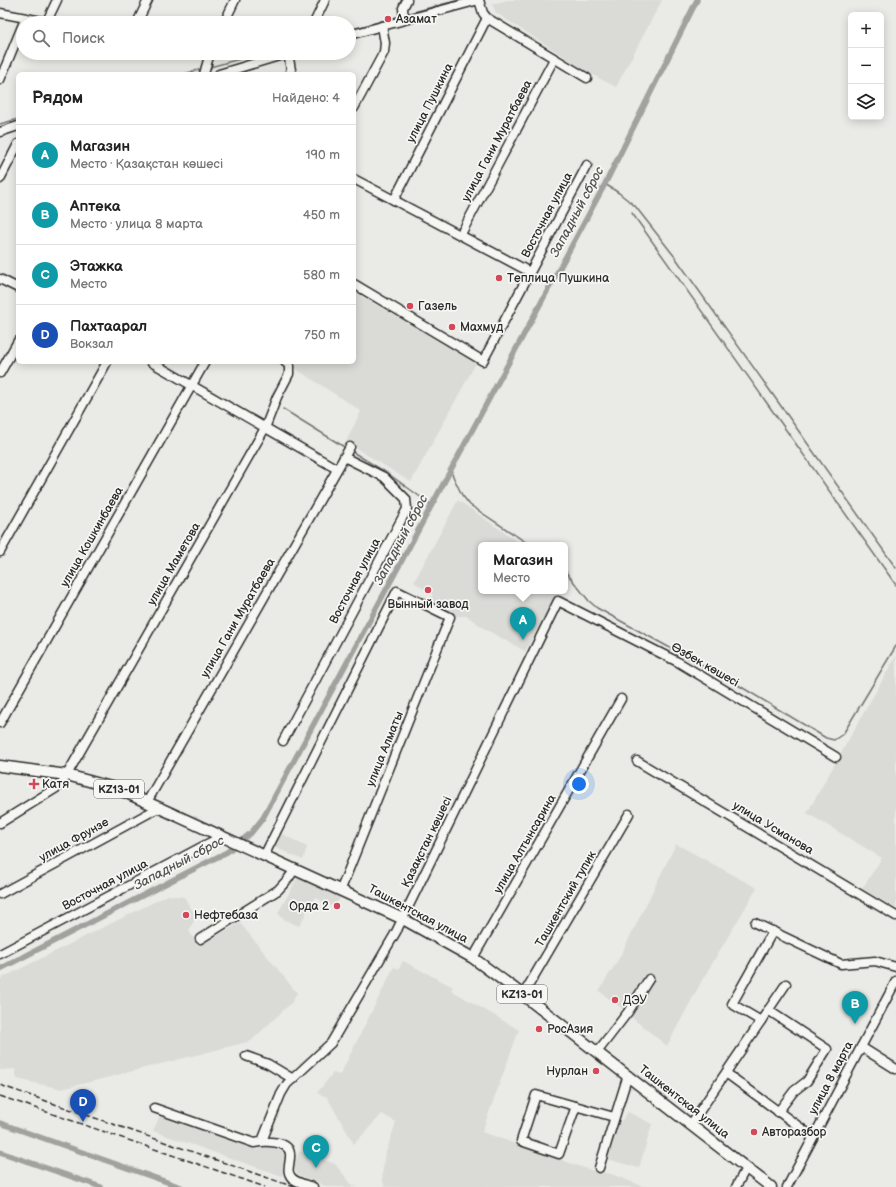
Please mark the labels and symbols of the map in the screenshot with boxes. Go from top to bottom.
place label: Азамат [395,12,437,27]
marker: Азамат [383,14,393,24]
street label: улица Пушкина [404,61,456,145]
street label: улица Гани Муратбаева [459,78,535,204]
water label: Западный сброс [546,164,608,260]
street label: Восточная улица [518,170,576,260]
place label: Теплица Пушкина [507,271,609,286]
marker: Теплица Пушкина [494,273,504,283]
place label: Газель [418,299,457,314]
marker: Газель [405,301,415,311]
place label: Махмуд [460,320,504,335]
marker: Махмуд [447,322,457,332]
street label: улица Кошкинбаева [57,484,127,590]
water label: Западный сброс [370,492,432,588]
street label: улица Маметова [144,520,204,608]
street label: Восточная улица [326,536,384,626]
street label: улица Гани Муратбаева [198,556,278,680]
marker: Вынный завод [423,585,433,595]
place label: Вынный завод [388,597,469,612]
pin: A [510,607,536,640]
street label: Өзбек көшесі [668,639,742,691]
street label: улица Алматы [363,709,407,789]
your location [569,774,589,794]
place label: Катя [42,777,69,792]
marker: Катя [29,779,39,789]
road number: KZ13-01 [94,780,144,798]
street label: улица Алтынсарина [491,792,559,896]
street label: Қазақстан көшесі [398,794,456,890]
street label: улица Усманова [730,798,816,858]
street label: улица Фрунзе [37,815,112,865]
water label: Западный сброс [131,832,227,894]
street label: Ташкентский тупик [532,848,600,950]
street label: Восточная улица [60,856,150,914]
street label: Ташкентская улица [366,881,470,947]
place label: Орда 2 [289,899,329,914]
marker: Орда 2 [332,901,342,911]
place label: Нефтебаза [194,908,258,923]
marker: Нефтебаза [181,910,191,920]
road number: KZ13-01 [497,985,547,1003]
pin: B [842,991,868,1024]
place label: ДЭУ [623,993,647,1008]
marker: ДЭУ [610,995,620,1005]
place label: РосАзия [547,1022,593,1037]
marker: РосАзия [534,1024,544,1034]
street label: улица 8 марта [805,1039,857,1117]
street label: Ташкентская улица [636,1062,732,1142]
place label: Нурлан [546,1064,588,1079]
marker: Нурлан [591,1066,601,1076]
pin: D [70,1089,96,1122]
place label: Авторазбор [761,1125,827,1140]
marker: Авторазбор [749,1127,759,1137]
pin: C [303,1135,329,1168]

